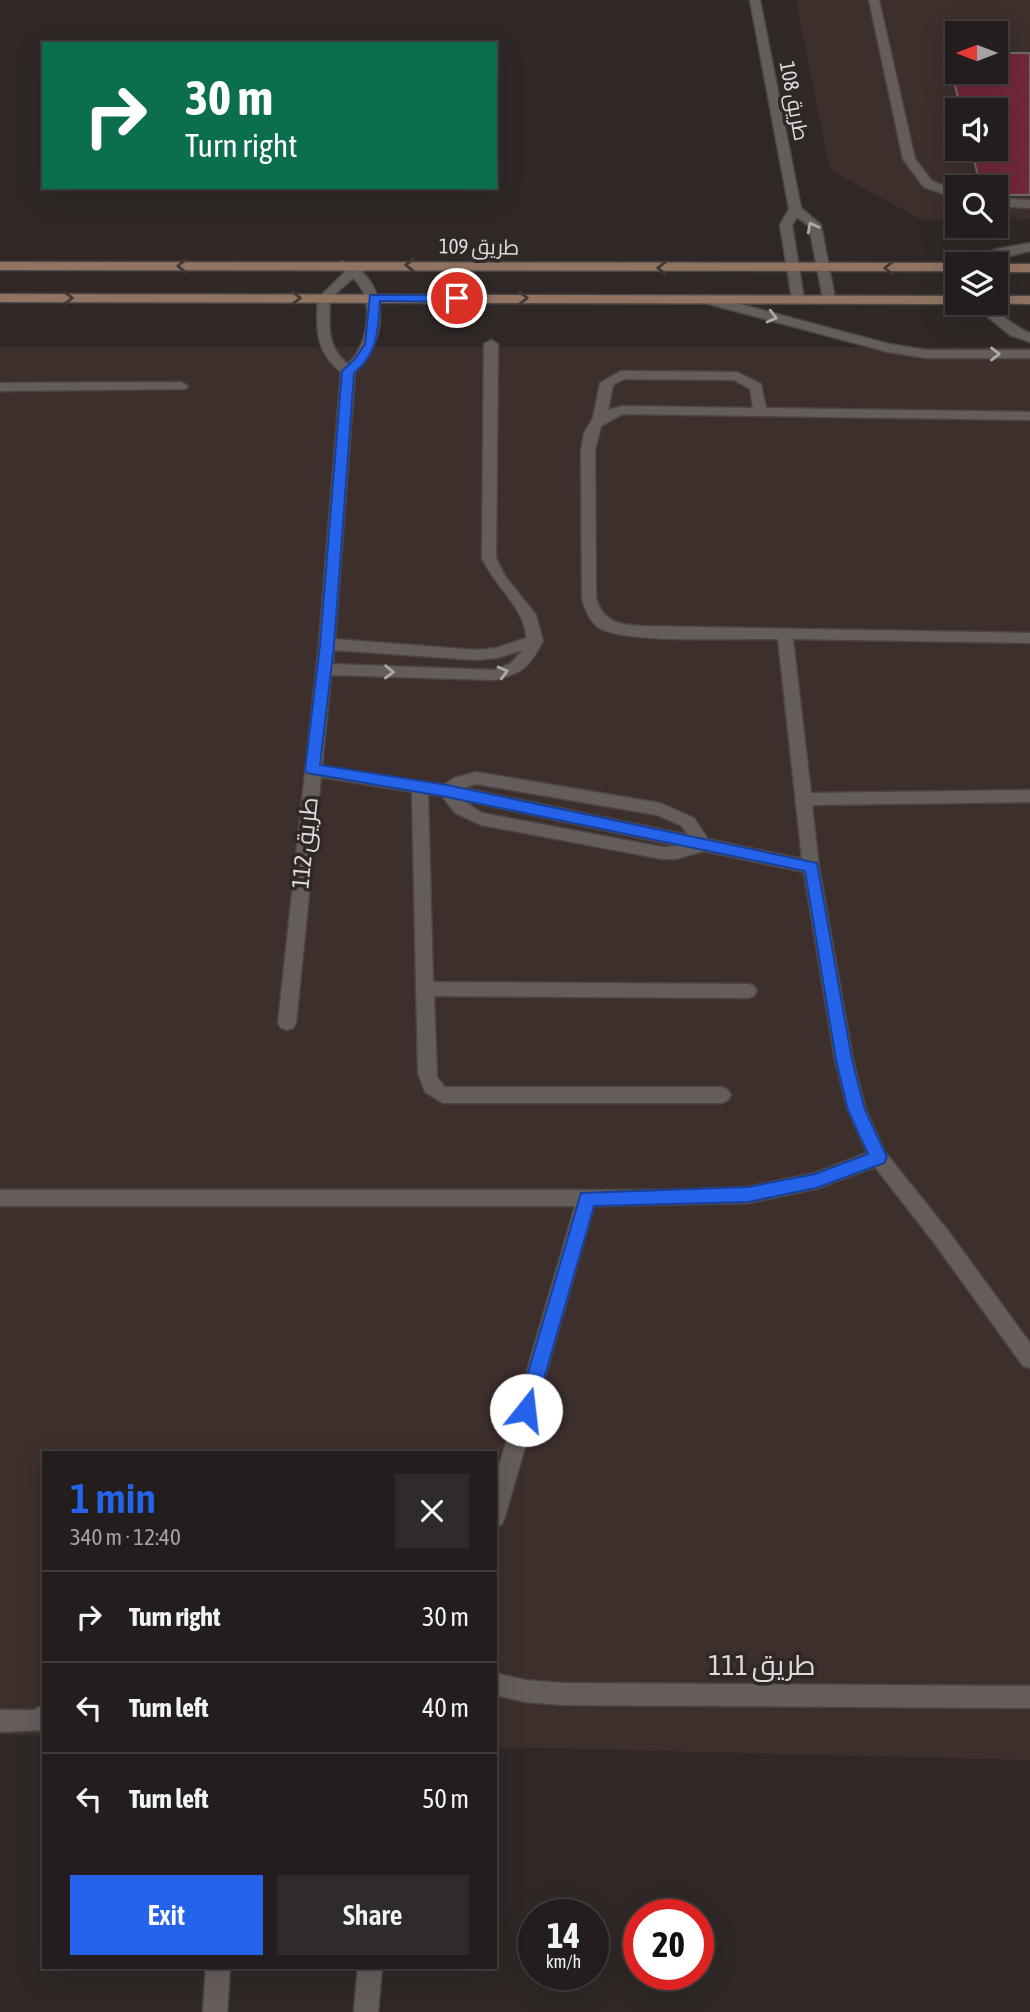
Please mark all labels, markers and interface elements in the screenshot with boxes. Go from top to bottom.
north arrow [945,21,1008,84]
map controls [945,21,1008,315]
street label: طريق 108 [774,59,814,143]
text: 30 m [185,69,273,125]
icon: right [70,70,161,161]
button: sound [945,98,1008,161]
text: Turn right [185,127,298,164]
button: search [945,175,1008,238]
one-way arrow [807,221,821,234]
street label: طريق 109 [439,233,519,261]
button: layers [945,252,1008,315]
one-way arrow [404,257,414,273]
one-way arrow [176,258,187,274]
one-way arrow [656,260,666,276]
one-way arrow [883,260,894,276]
pin [427,268,487,328]
icon: arrive [438,279,476,317]
one-way arrow [63,290,74,306]
one-way arrow [291,290,301,306]
one-way arrow [518,290,529,306]
one-way arrow [766,309,778,323]
one-way arrow [990,347,1001,362]
one-way arrow [384,664,395,679]
one-way arrow [496,666,508,680]
street label: طريق 112 [286,796,325,890]
position arrow [489,1373,563,1447]
text: 1 min [70,1474,156,1522]
button: close [395,1474,469,1548]
text: 340 m · 12:40 [70,1524,181,1550]
icon: right [70,1598,108,1636]
text: Turn right [129,1602,220,1632]
text: 30 m [422,1602,469,1632]
street label: طريق 111 [708,1649,816,1682]
icon: left [70,1689,108,1727]
text: Turn left [129,1693,209,1723]
text: 40 m [422,1693,469,1723]
icon: left [70,1780,108,1818]
text: Turn left [129,1784,209,1814]
text: 50 m [422,1784,469,1814]
button: Exit [70,1875,263,1955]
button: Share [277,1875,469,1955]
speed limit sign: 20 [623,1899,714,1990]
text: 14 [547,1915,580,1955]
text: km/h [546,1951,581,1972]

